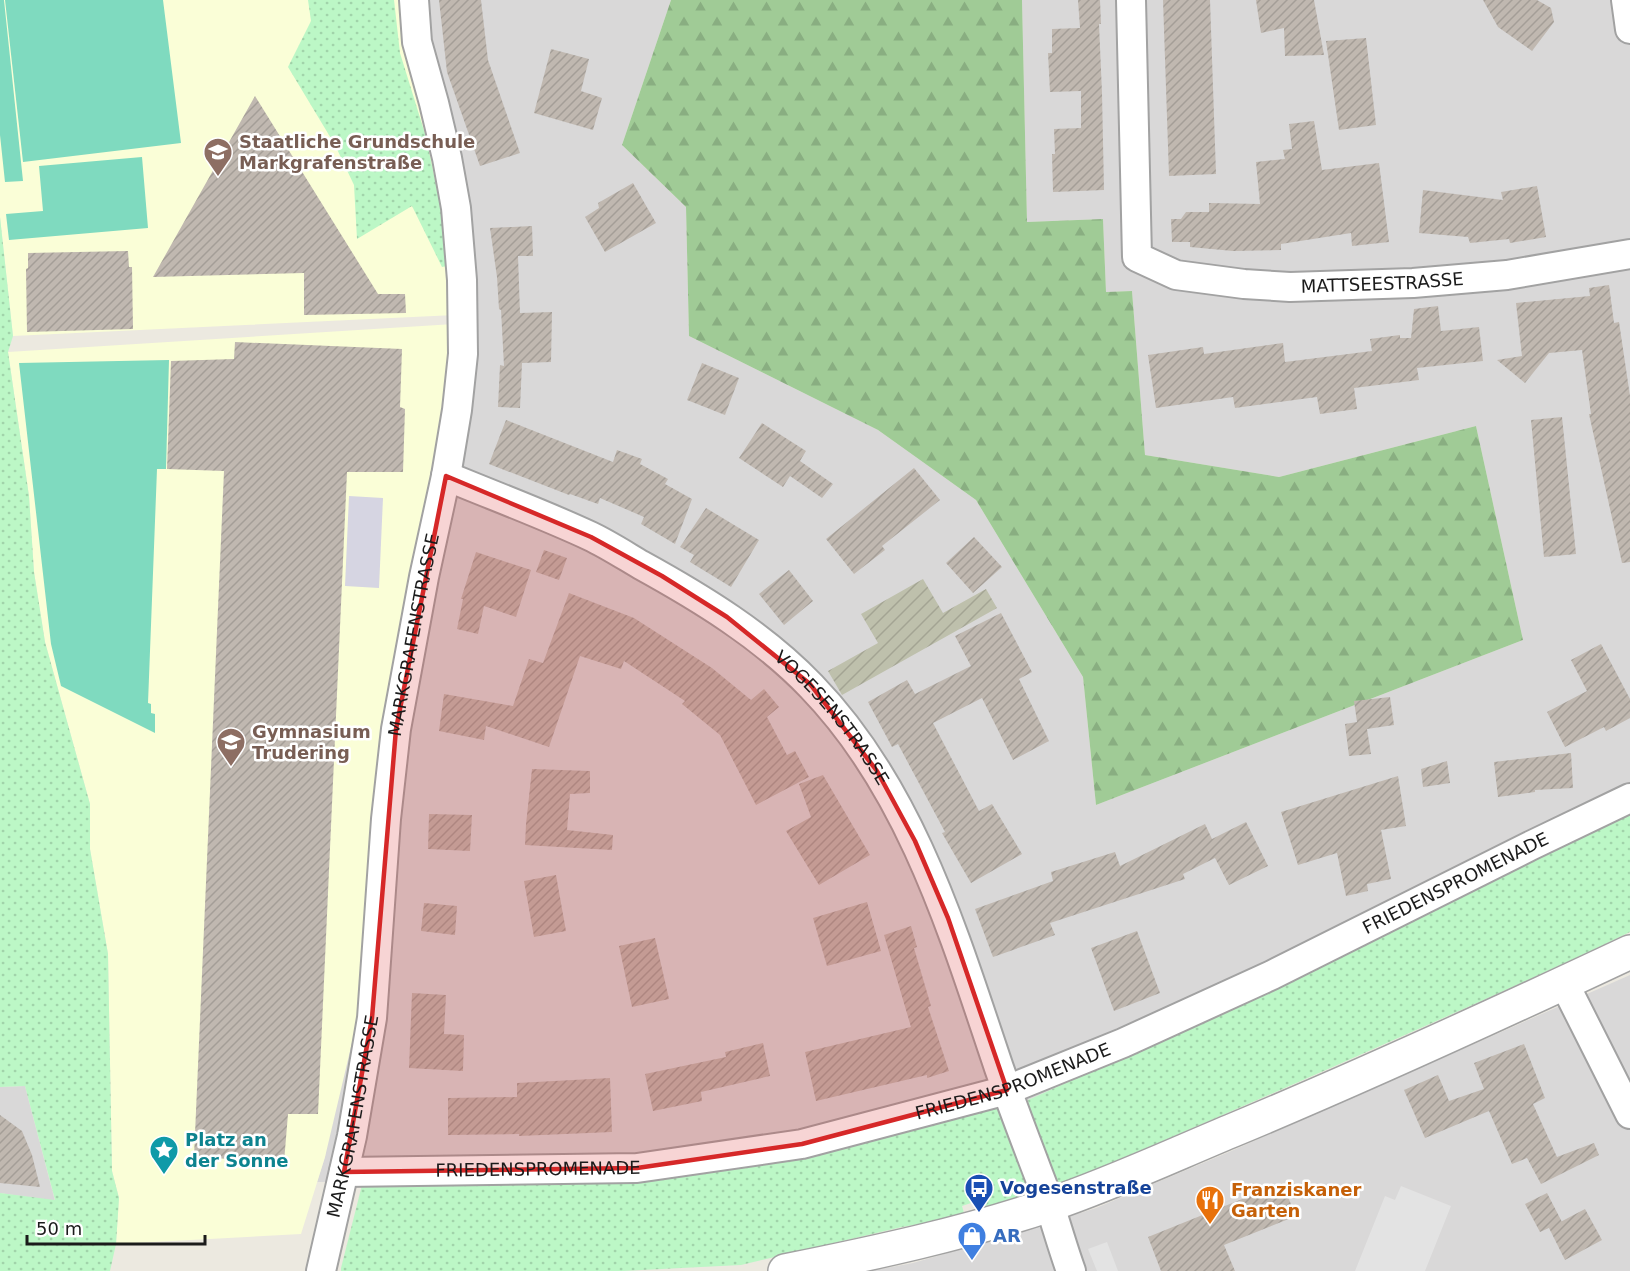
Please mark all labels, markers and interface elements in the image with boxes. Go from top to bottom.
place label: Staatliche Grundschule Markgrafenstraße [239,131,475,173]
school or university icon: Staatliche Grundschule Markgrafenstraße [202,136,234,178]
street label: MATTSEESTRASSE [1300,268,1464,297]
street label: MARKGRAFENSTRASSE [384,531,443,738]
street label: VOGESENSTRASSE [771,646,894,789]
place label: Gymnasium Trudering [252,721,371,763]
school or university icon: Gymnasium Trudering [215,726,247,768]
street label: FRIEDENSPROMENADE [1359,828,1552,938]
street label: MARKGRAFENSTRASSE [323,1013,382,1220]
street label: FRIEDENSPROMENADE [913,1038,1113,1124]
place label: Platz an der Sonne [185,1129,288,1171]
place icon: Platz an der Sonne [148,1134,180,1176]
street label: FRIEDENSPROMENADE [435,1157,641,1181]
bus stop icon: Vogesenstraße [963,1172,995,1214]
place label: Vogesenstraße [1000,1177,1152,1198]
place label: Franziskaner Garten [1231,1179,1361,1221]
restaurant icon: Franziskaner Garten [1194,1184,1226,1226]
scale bar [27,1208,206,1246]
text: 50 m [36,1218,82,1239]
shop icon: AR [956,1220,988,1262]
place label: AR [993,1225,1021,1246]

